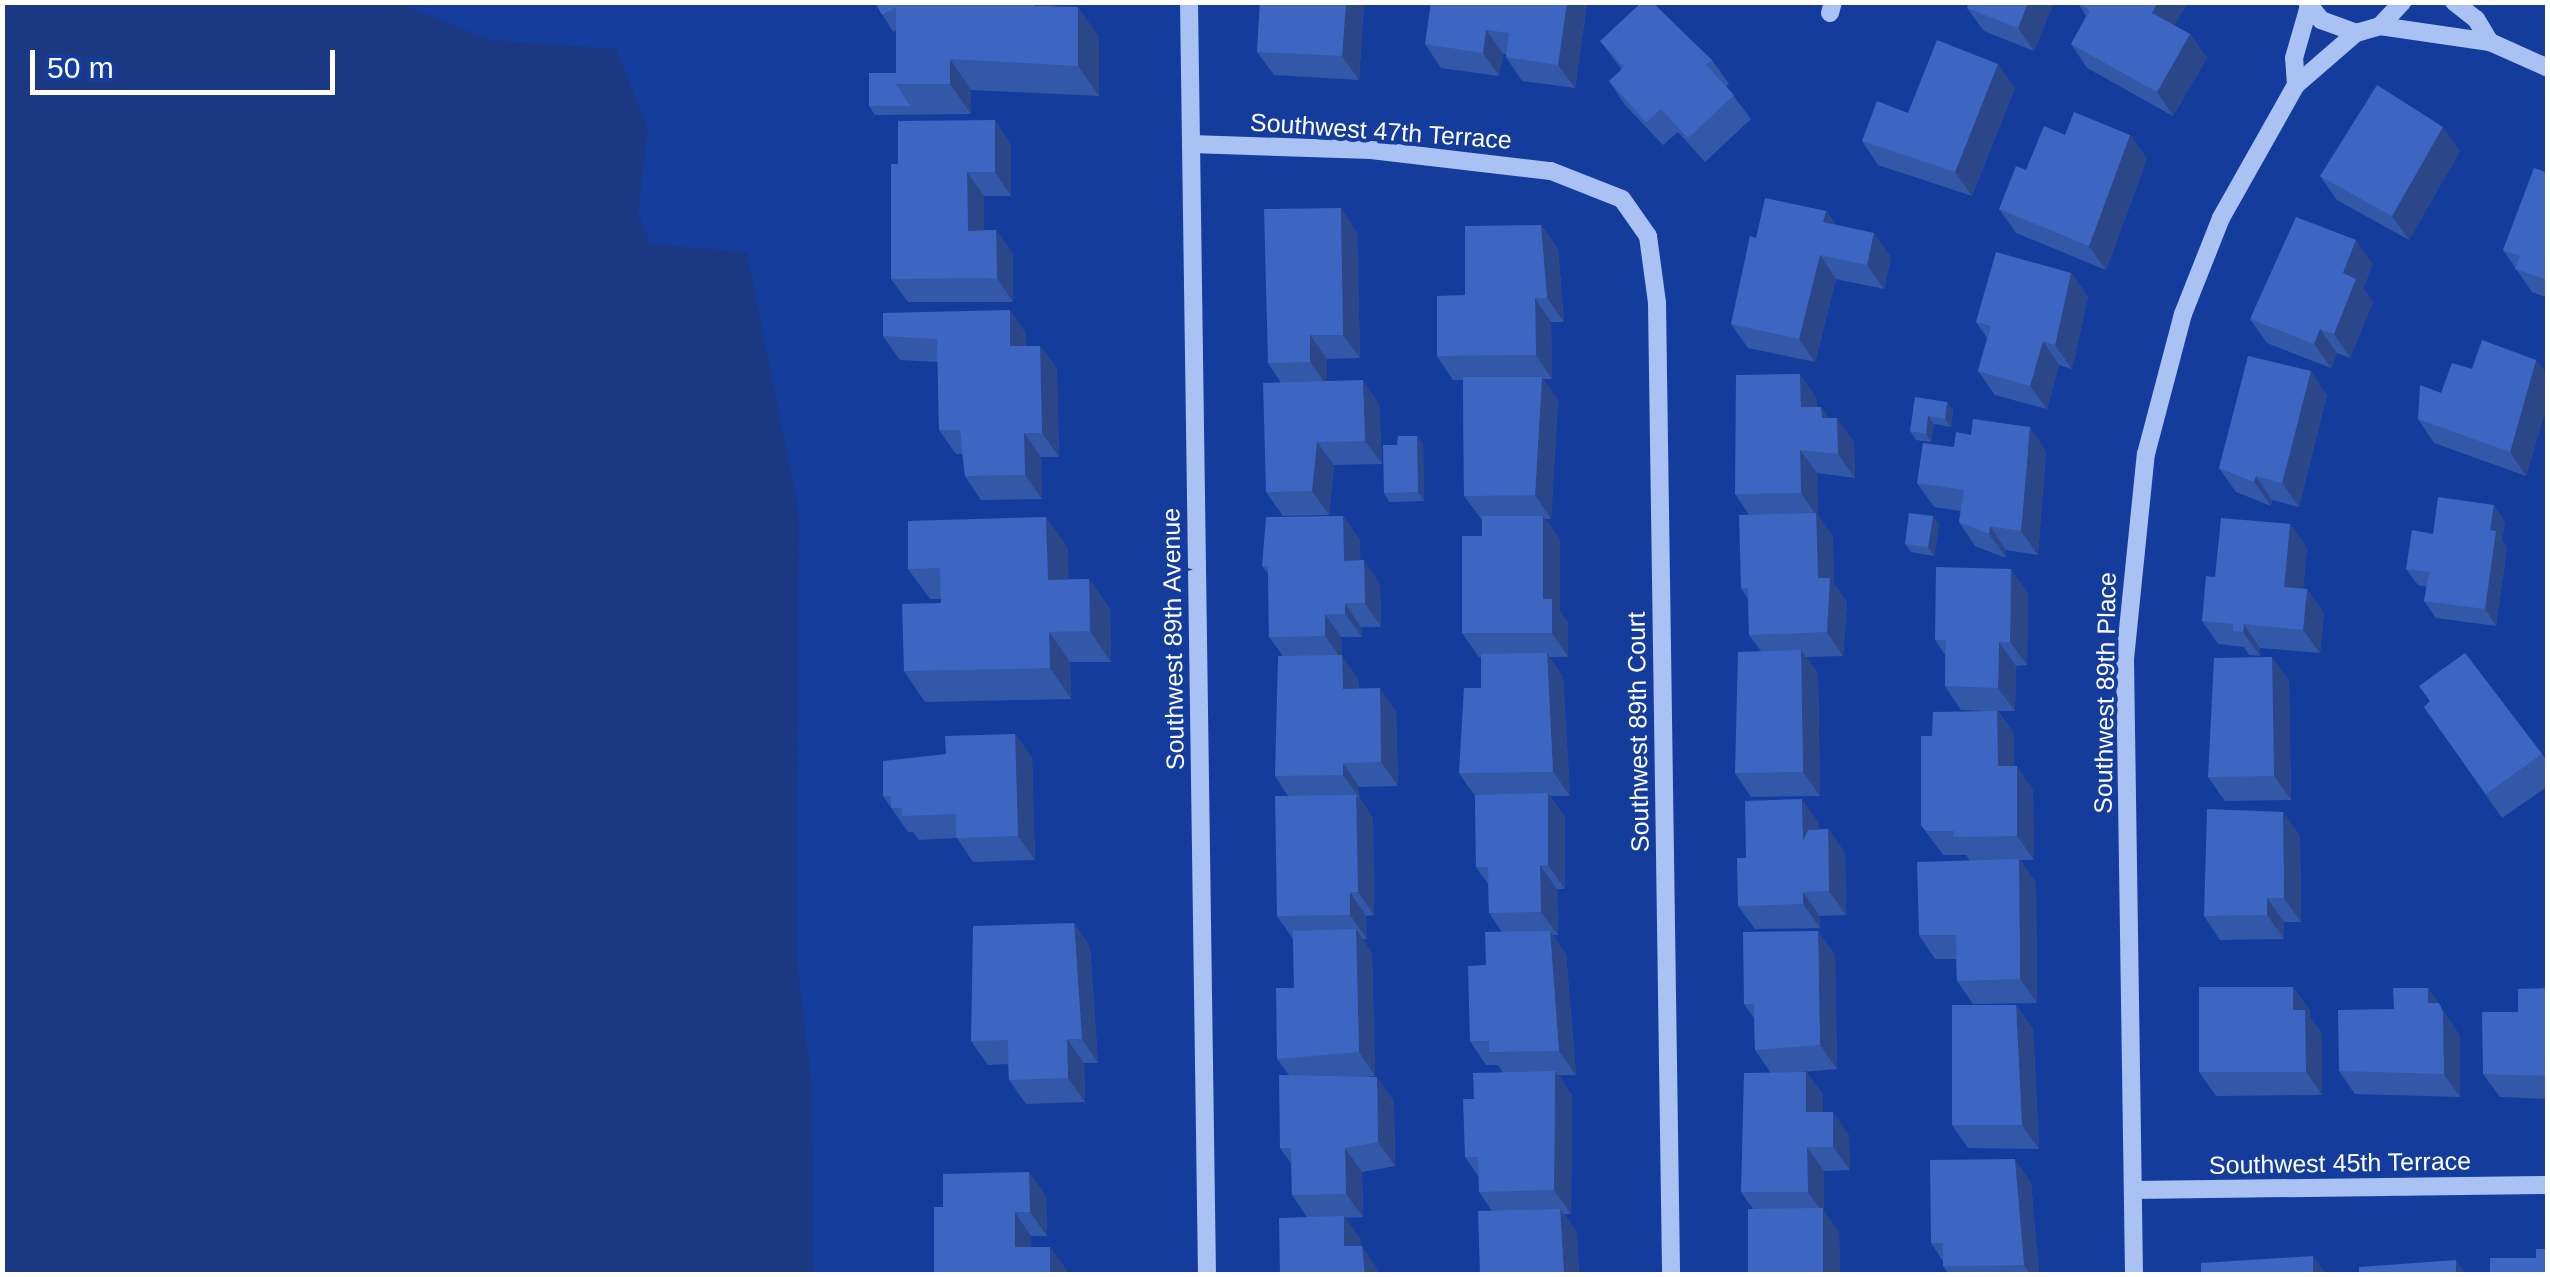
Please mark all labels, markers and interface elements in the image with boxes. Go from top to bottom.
scale bar [35,30,340,92]
text: 50 m [47,51,114,84]
street label: Southwest 47th Terrace [1249,107,1513,155]
street label: Southwest 89th Avenue [1156,507,1190,771]
street label: Southwest 89th Place [2088,572,2122,814]
street label: Southwest 89th Court [1621,612,1655,852]
street label: Southwest 45th Terrace [2208,1146,2472,1180]

